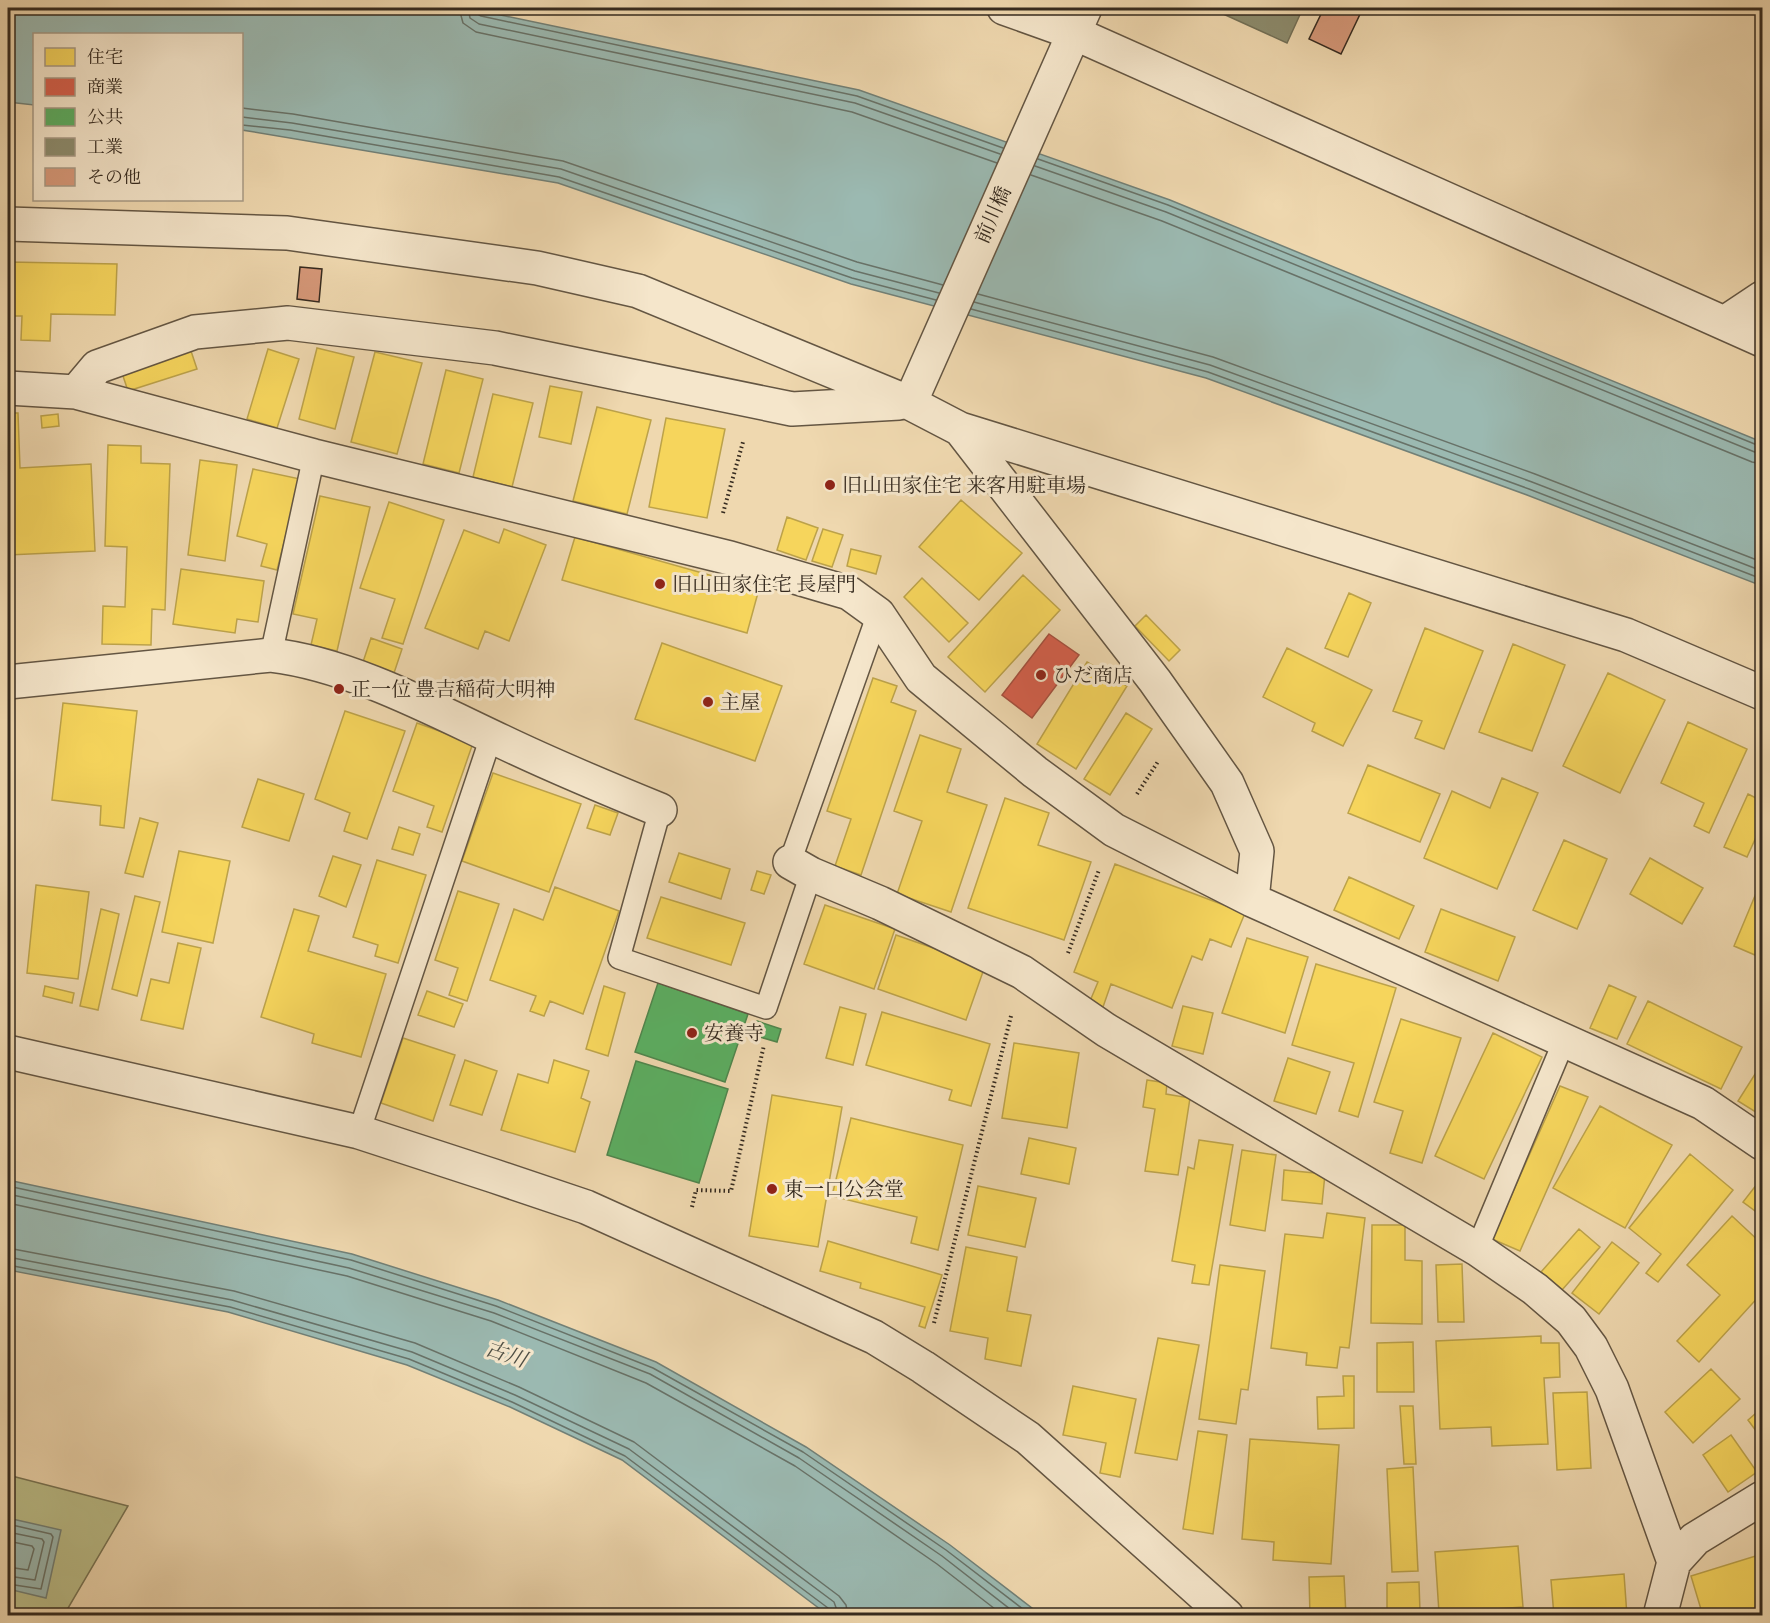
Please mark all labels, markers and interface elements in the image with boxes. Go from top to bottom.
legend [33,33,243,201]
text: 住宅 [87,47,123,68]
text: 商業 [87,77,123,98]
text: 公共 [87,107,123,128]
text: 工業 [87,137,123,158]
text: その他 [87,167,141,188]
street label: 前川橋 [970,183,1016,247]
place label: 旧山田家住宅 来客用駐車場 [842,474,1086,497]
marker: 旧山田家住宅 来客用駐車場 [823,478,837,492]
place label: 旧山田家住宅 長屋門 [672,573,856,596]
marker: 旧山田家住宅 長屋門 [653,577,667,591]
place label: ひだ商店 [1053,664,1133,687]
marker: ひだ商店 [1034,668,1048,682]
place label: 正一位 豊吉稲荷大明神 [351,678,555,701]
marker: 正一位 豊吉稲荷大明神 [332,682,346,696]
place label: 主屋 [720,691,760,714]
marker: 主屋 [701,695,715,709]
place label: 安養寺 [704,1022,764,1045]
marker: 安養寺 [685,1026,699,1040]
place label: 東一口公会堂 [784,1178,904,1201]
marker: 東一口公会堂 [765,1182,779,1196]
water label: 古川 [482,1336,532,1373]

